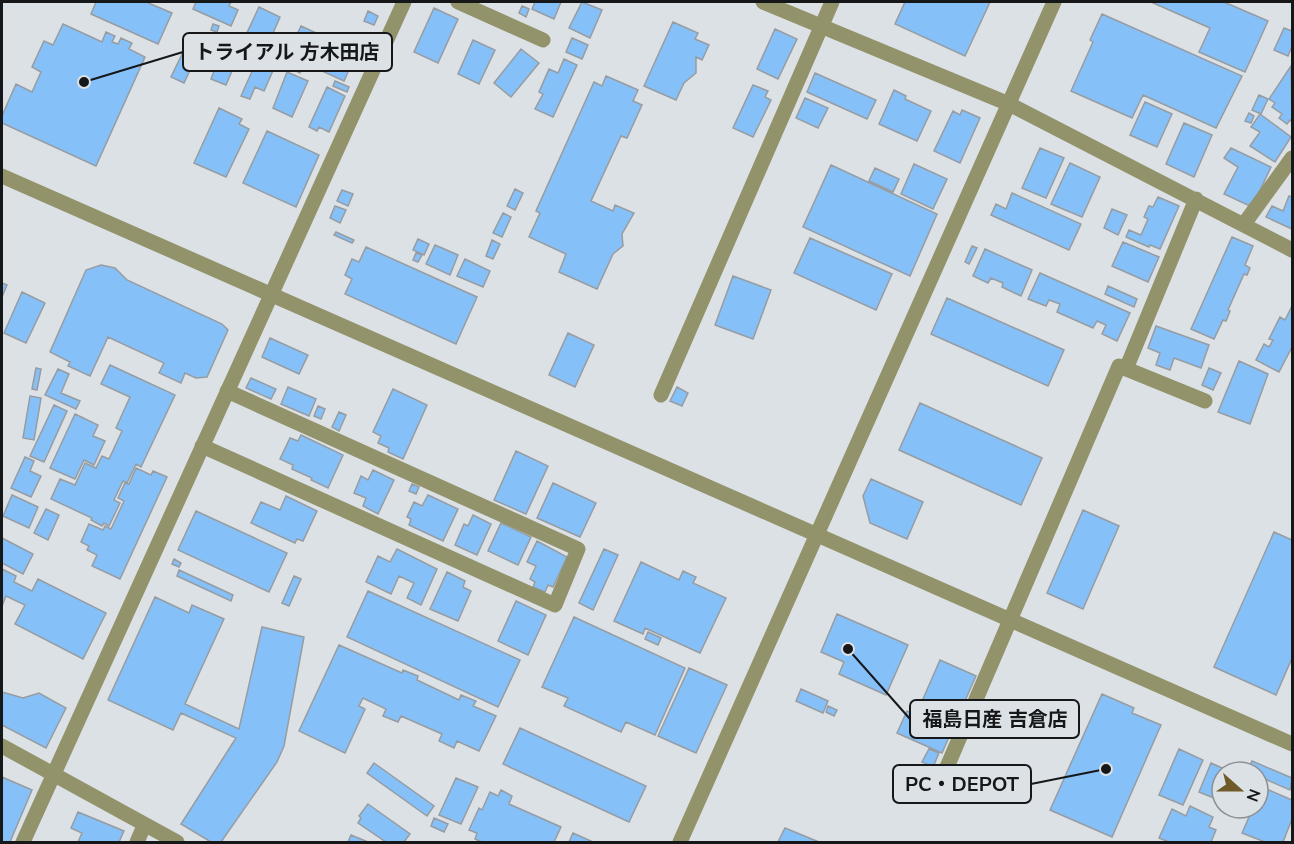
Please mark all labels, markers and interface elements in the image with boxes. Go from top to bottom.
callout: トライアル 方木田店 [183,33,392,71]
text: トライアル 方木田店 [194,39,380,66]
callout: 福島日産 吉倉店 [910,700,1079,738]
text: 福島日産 吉倉店 [922,706,1068,733]
north arrow [1210,760,1270,820]
callout: PC・DEPOT [893,765,1031,803]
text: PC・DEPOT [905,771,1020,798]
text: N [1241,785,1265,805]

